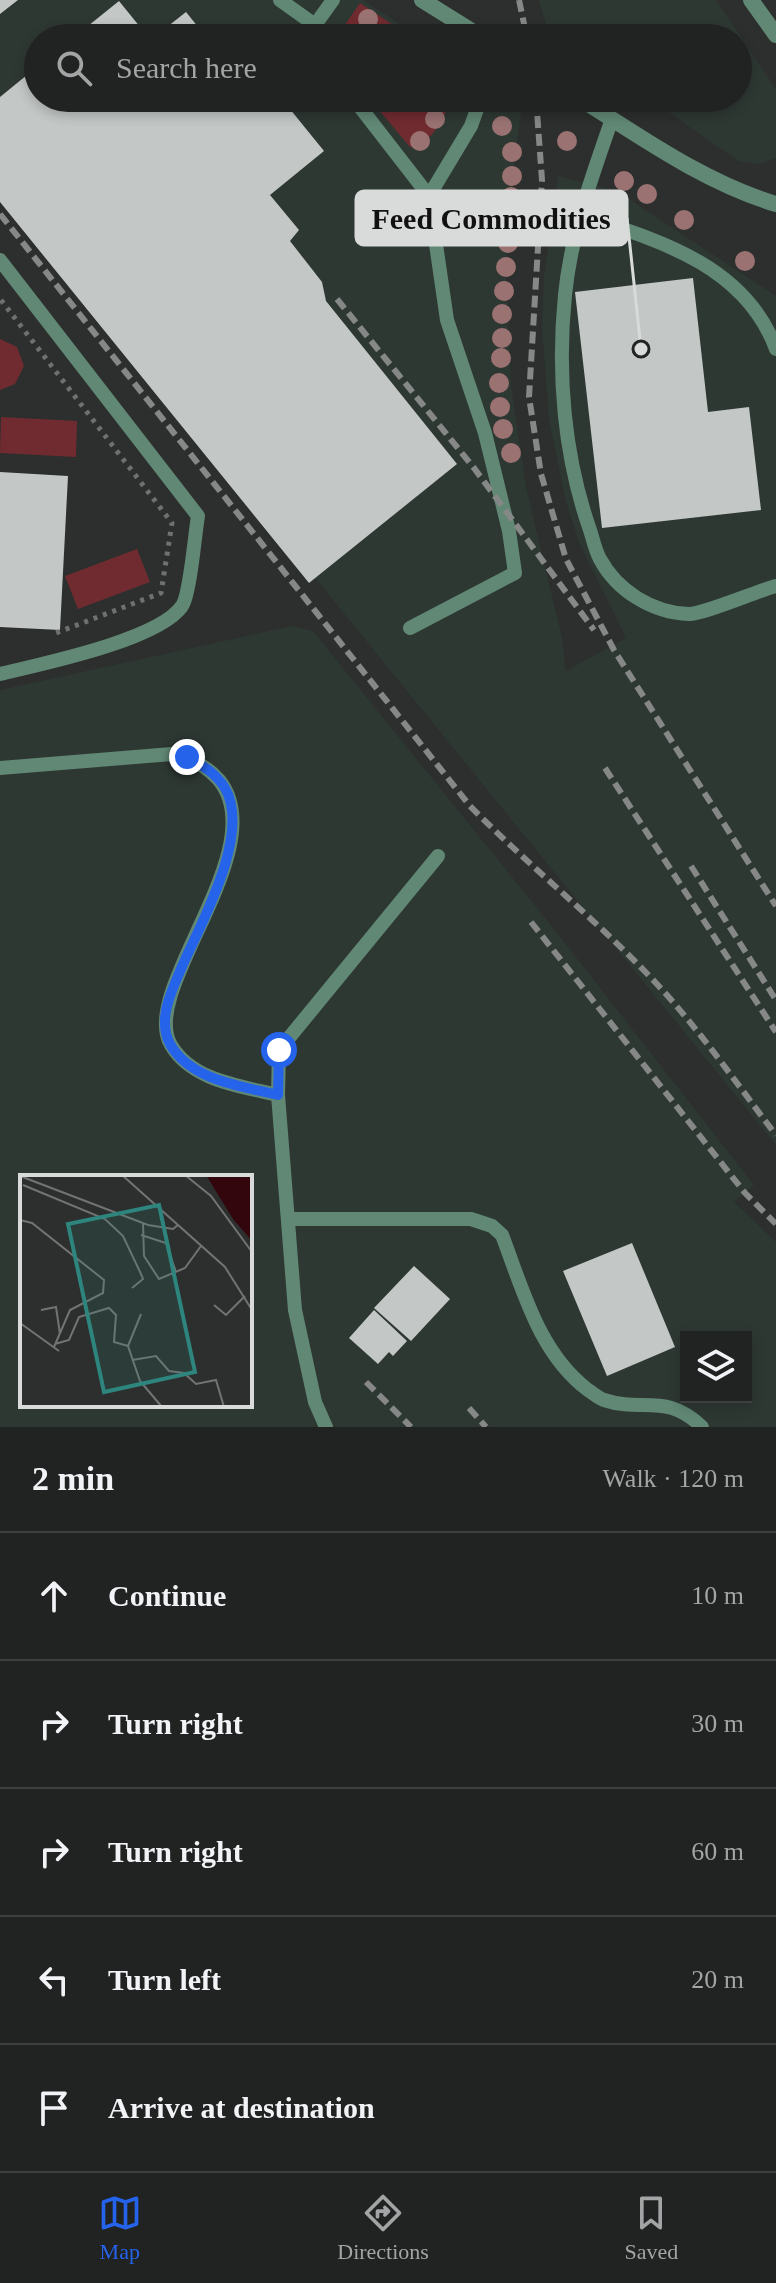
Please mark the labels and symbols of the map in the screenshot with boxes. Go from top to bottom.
callout: Feed Commodities [356,191,627,245]
text: Feed Commodities [371,202,611,235]
route end [169,739,205,775]
route start [261,1032,297,1068]
inset map [20,1175,252,1407]

